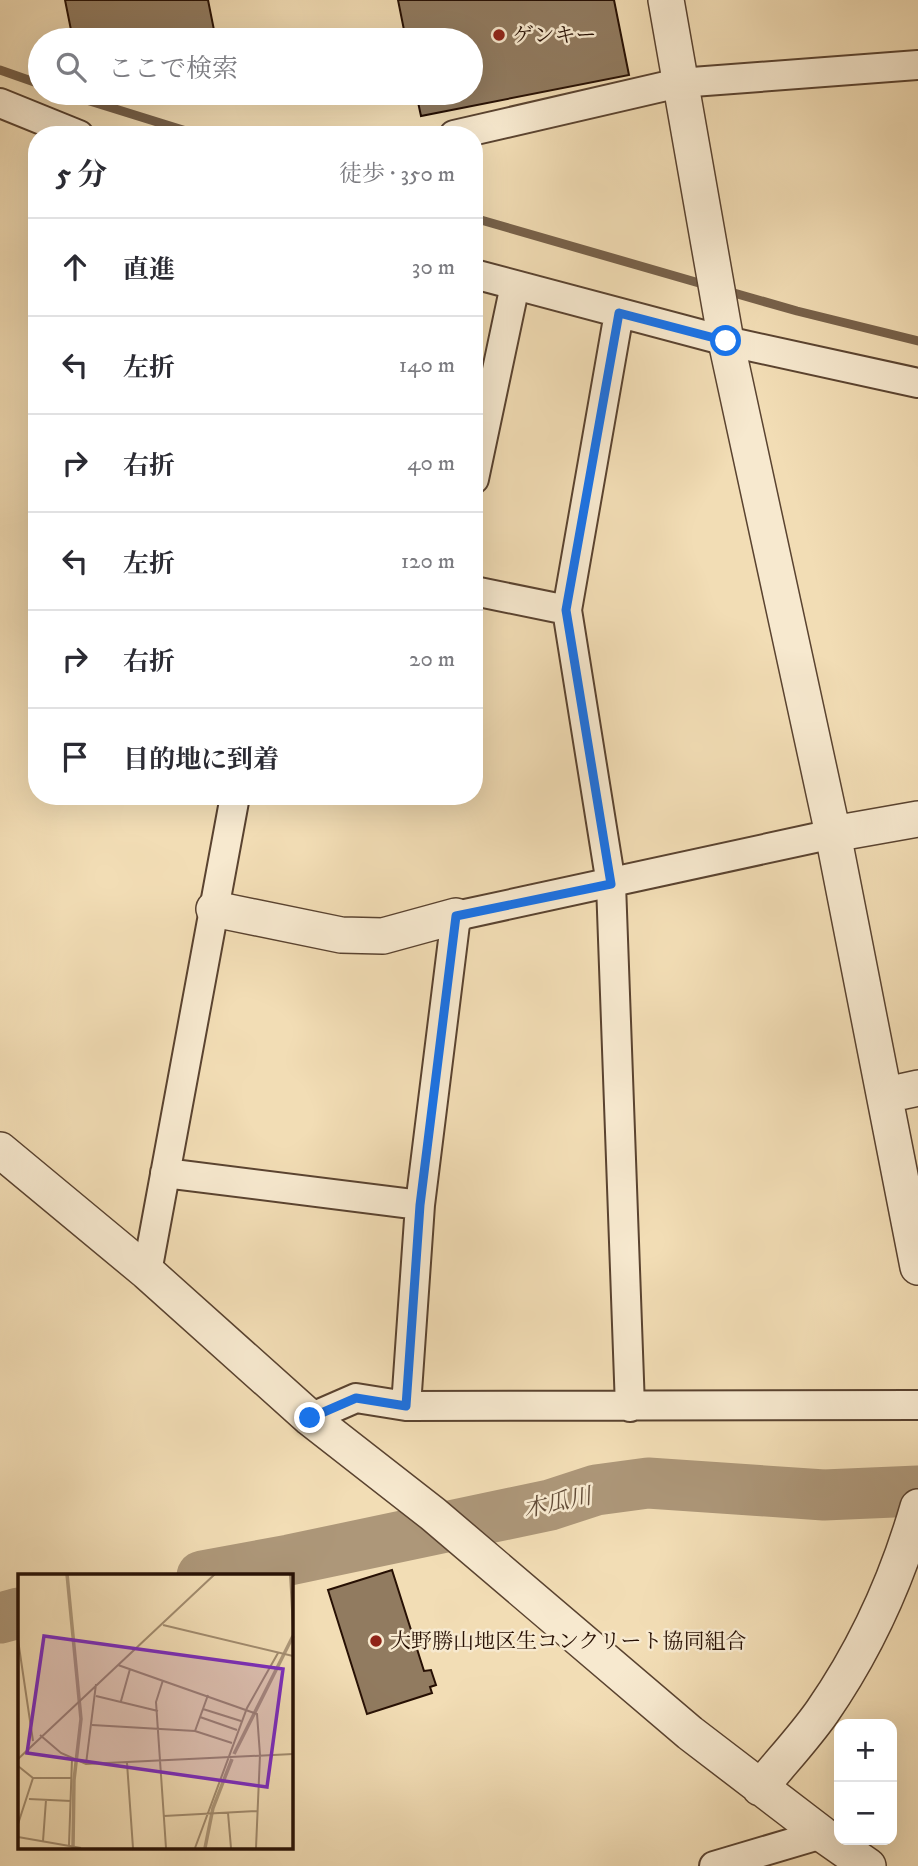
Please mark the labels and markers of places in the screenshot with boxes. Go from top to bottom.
place label: ゲンキー [513,23,597,49]
marker: ゲンキー [491,27,507,43]
place label: 大野勝山地区生コンクリート協同組合 [390,1629,747,1655]
marker: 大野勝山地区生コンクリート協同組合 [368,1633,384,1649]

